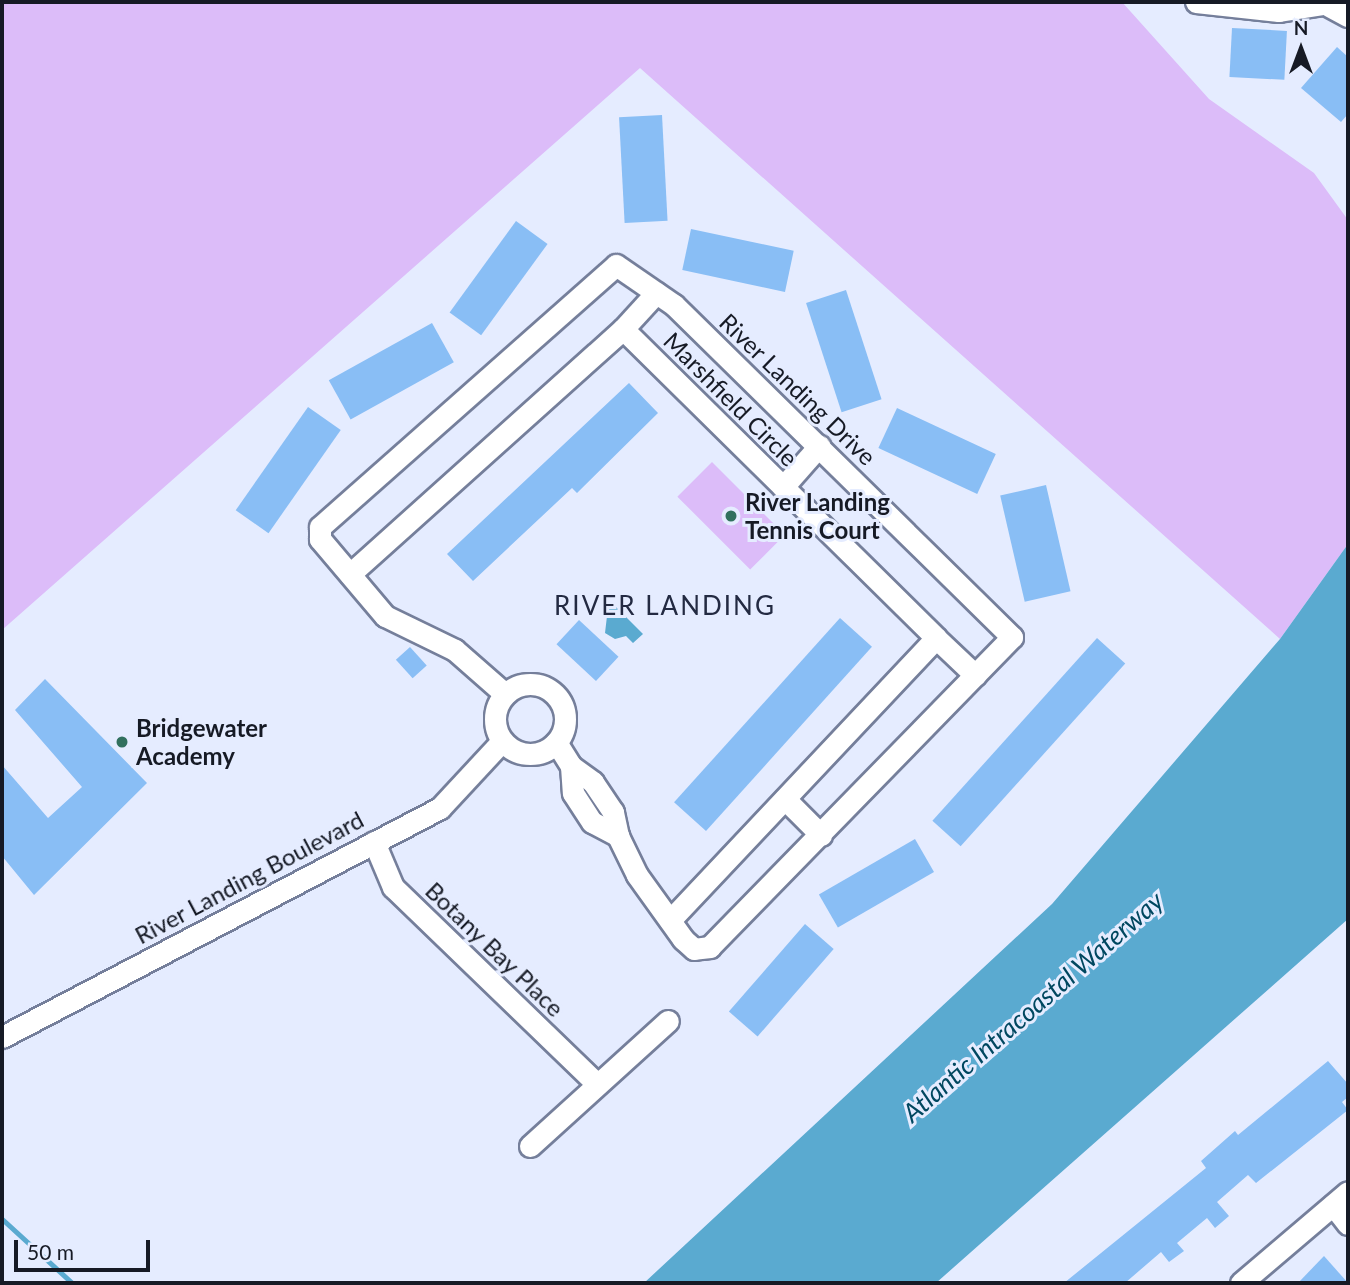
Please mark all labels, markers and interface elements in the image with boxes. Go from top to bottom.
north arrow [1266,14,1336,84]
text: N [1294,16,1308,39]
street label: River Landing Drive [714,307,882,471]
street label: Marshfield Circle [658,326,804,472]
place label: River Landing Tennis Court [745,488,890,544]
marker: River Landing Tennis Court [723,508,739,524]
district label: RIVER LANDING [556,590,774,622]
place label: Bridgewater Academy [136,714,267,770]
marker: Bridgewater Academy [114,734,130,750]
street label: River Landing Boulevard [130,804,368,950]
street label: Botany Bay Place [419,875,571,1023]
water label: Atlantic Intracoastal Waterway [896,885,1170,1129]
scale bar [18,1226,154,1270]
text: 50 m [27,1239,74,1264]

